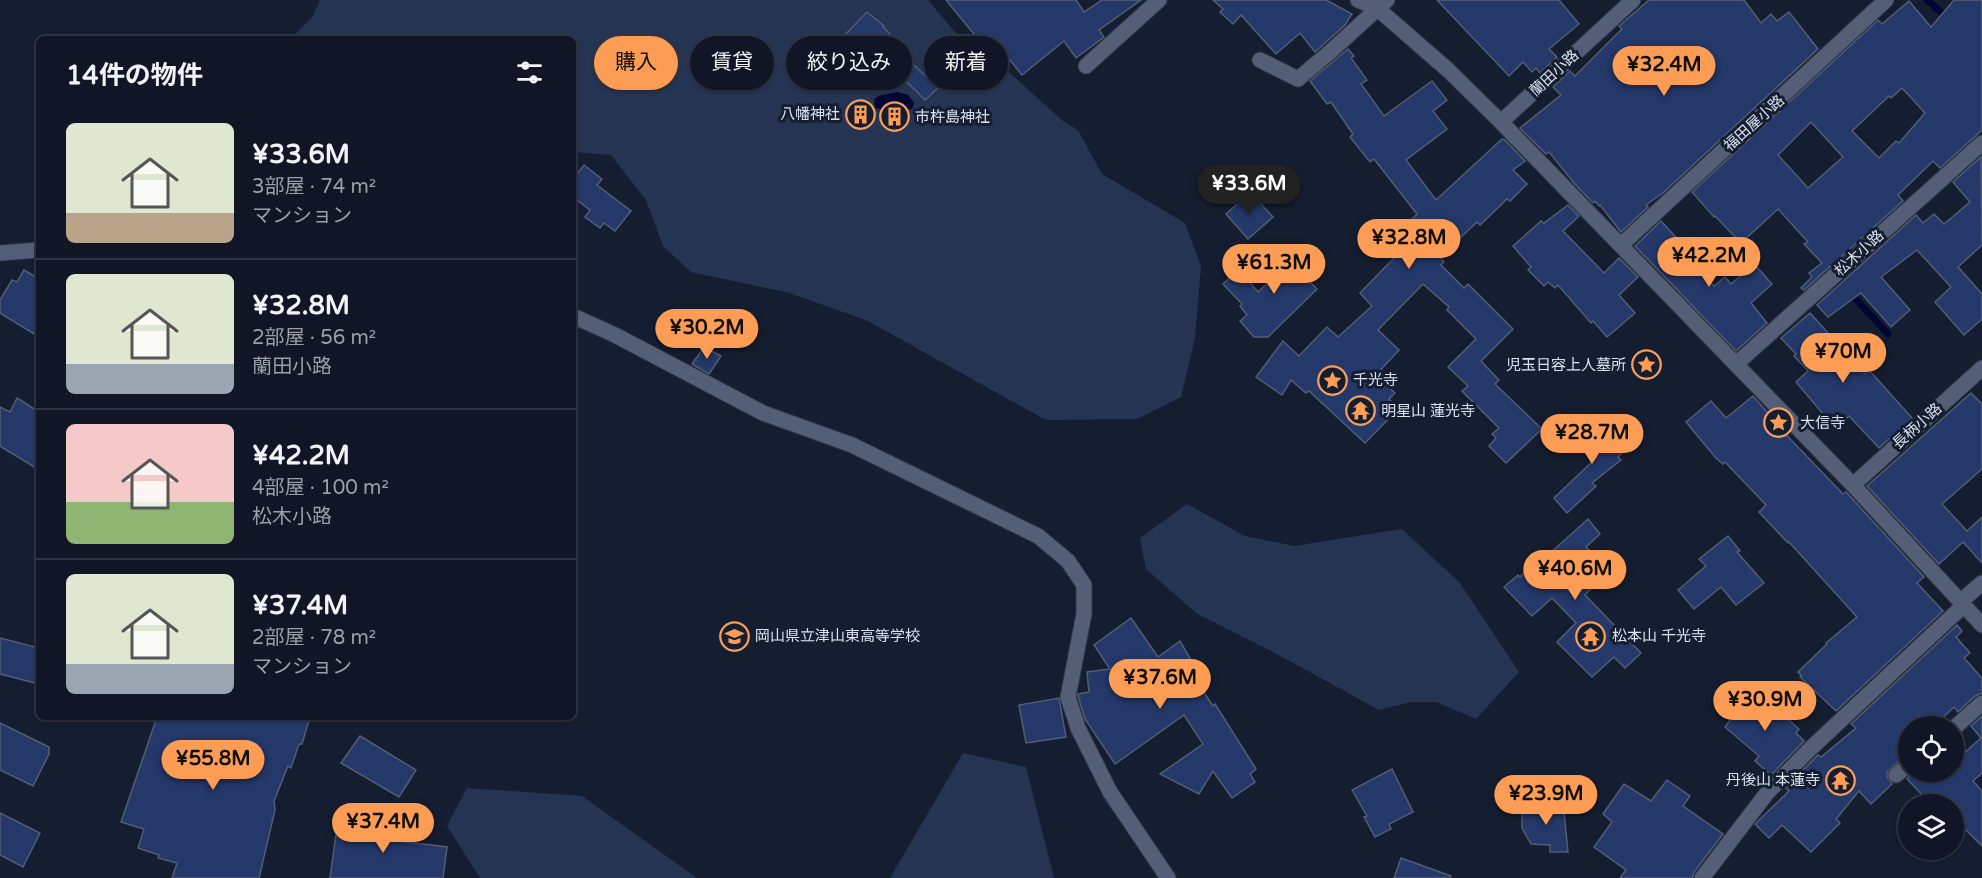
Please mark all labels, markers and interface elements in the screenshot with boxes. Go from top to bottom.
chip: 購入 [594,36,678,90]
chip: 賃貸 [690,36,774,90]
chip: 絞り込み [786,36,912,90]
chip: 新着 [924,36,1008,90]
street label: 蘭田小路 [1526,46,1582,100]
pin: ¥32.4M [1615,46,1713,97]
text: ¥32.4M [1627,53,1701,77]
icon: filters [513,56,546,89]
text: 14件の物件 [66,60,203,91]
street label: 福田屋小路 [1720,91,1788,155]
building icon: 八幡神社 [845,98,877,130]
building icon: 市杵島神社 [878,101,910,133]
place label: 八幡神社 [780,105,840,123]
place label: 市杵島神社 [915,108,990,126]
text: ¥33.6M [252,139,350,170]
icon: home [114,147,186,219]
pin: ¥33.6M [1200,165,1298,216]
text: ¥33.6M [1211,172,1287,196]
text: 3部屋 · 74 m² [252,175,376,199]
text: マンション [252,204,352,228]
pin: ¥32.8M [1360,219,1458,270]
text: ¥32.8M [1371,226,1447,250]
street label: 松木小路 [1831,226,1887,280]
pin: ¥42.2M [1660,237,1758,288]
pin: ¥61.3M [1225,244,1323,295]
text: ¥42.2M [1671,244,1747,268]
text: ¥61.3M [1236,251,1312,275]
text: ¥32.8M [252,290,350,321]
icon: home [114,298,186,370]
pin: ¥30.2M [658,309,756,360]
text: ¥30.2M [669,316,745,340]
text: 2部屋 · 56 m² [252,326,376,350]
pin: ¥70M [1807,333,1879,384]
text: ¥70M [1814,340,1872,364]
place icon: 児玉日容上人墓所 [1631,349,1663,381]
text: 蘭田小路 [252,355,332,379]
place label: 児玉日容上人墓所 [1506,356,1626,374]
place icon: 千光寺 [1316,364,1348,396]
place label: 千光寺 [1353,371,1398,389]
temple icon: 明星山 蓮光寺 [1344,395,1376,427]
street label: 長柄小路 [1889,399,1945,453]
place label: 明星山 蓮光寺 [1381,402,1475,420]
place icon: 大信寺 [1763,407,1795,439]
pin: ¥28.7M [1543,414,1641,465]
place label: 大信寺 [1800,414,1845,432]
text: ¥28.7M [1554,421,1630,445]
text: ¥42.2M [252,440,350,471]
icon: home [114,448,186,520]
text: 4部屋 · 100 m² [252,476,389,500]
text: 松木小路 [252,505,332,529]
pin: ¥40.6M [1526,550,1624,601]
text: ¥40.6M [1537,557,1613,581]
text: ¥37.4M [252,590,348,621]
icon: home [114,598,186,670]
school or university icon: 岡山県立津山東高等学校 [718,620,750,652]
temple icon: 松本山 千光寺 [1575,620,1607,652]
text: 2部屋 · 78 m² [252,626,376,650]
place label: 岡山県立津山東高等学校 [755,627,920,645]
place label: 松本山 千光寺 [1612,627,1706,645]
text: マンション [252,655,352,679]
pin: ¥37.6M [1111,659,1209,710]
text: ¥37.6M [1123,666,1197,690]
pin: ¥30.9M [1716,681,1814,732]
text: ¥30.9M [1727,688,1803,712]
map controls [1898,716,1964,860]
button: locate [1898,716,1964,782]
pin: ¥55.8M [164,740,262,791]
text: ¥55.8M [175,747,251,771]
temple icon: 丹後山 本蓮寺 [1825,764,1857,796]
place label: 丹後山 本蓮寺 [1726,771,1820,789]
pin: ¥23.9M [1497,775,1595,826]
text: ¥23.9M [1508,782,1584,806]
button: layers [1898,794,1964,860]
pin: ¥37.4M [334,803,432,854]
text: ¥37.4M [346,810,420,834]

